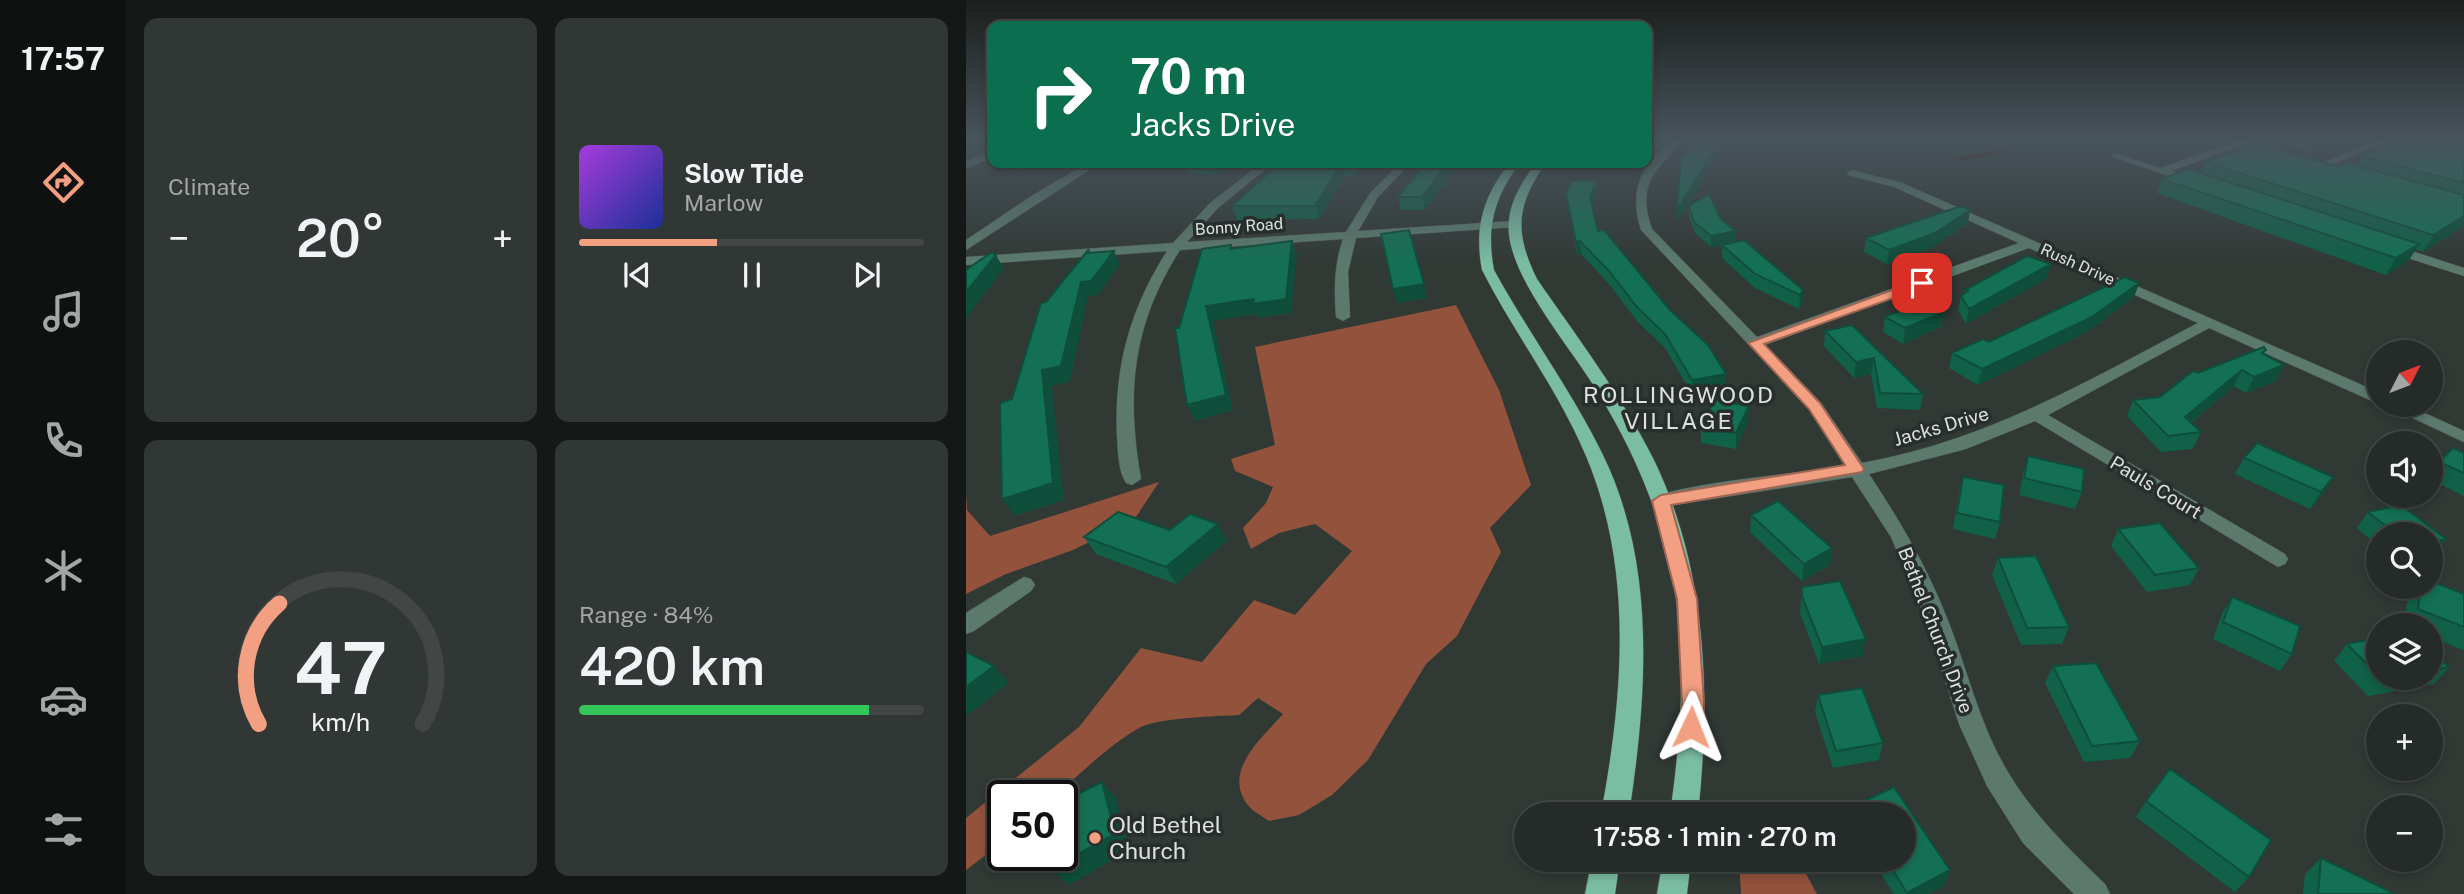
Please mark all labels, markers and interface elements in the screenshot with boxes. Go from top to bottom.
text: 17:57 [21,40,105,77]
text: 70 m [1130,47,1247,105]
icon: right [1015,49,1106,140]
text: Jacks Drive [1130,106,1295,143]
icon: directions [39,158,88,207]
text: Slow Tide [684,158,804,189]
text: Climate [168,173,250,200]
text: Marlow [684,189,763,216]
text: 20° [296,208,385,269]
street label: Bonny Road [1194,214,1284,239]
text: − [168,216,189,261]
text: + [492,216,513,261]
street label: Rush Drive [2038,240,2118,289]
pin [1892,253,1952,313]
icon: previous [618,256,656,294]
icon: pause [733,256,771,294]
icon: next [848,256,886,294]
icon: arrive [1903,264,1941,302]
icon: music [39,287,88,336]
north arrow [2366,340,2443,416]
map controls [2366,340,2443,872]
district label: ROLLINGWOOD VILLAGE [1583,381,1775,434]
street label: Jacks Drive [1891,402,1991,450]
icon: phone [39,416,88,465]
button: sound [2366,431,2443,508]
street label: Pauls Court [2106,451,2206,523]
button: search [2366,522,2443,599]
street label: Bethel Church Drive [1894,544,1978,716]
icon: climate [39,546,88,595]
text: Range · 84% [579,601,714,628]
button: layers [2366,613,2443,690]
text: 47 [294,625,387,710]
text: 420 km [579,636,765,697]
icon: car [39,675,88,724]
position arrow [1654,690,1728,764]
button: + [2366,704,2443,781]
text: km/h [311,707,370,737]
speed limit sign: 50 [987,780,1078,871]
button: − [2366,795,2443,872]
icon: filters [39,805,88,854]
place label: Old Bethel Church [1109,811,1222,864]
text: 17:58 · 1 min · 270 m [1593,821,1837,852]
marker: Old Bethel Church [1087,830,1103,846]

